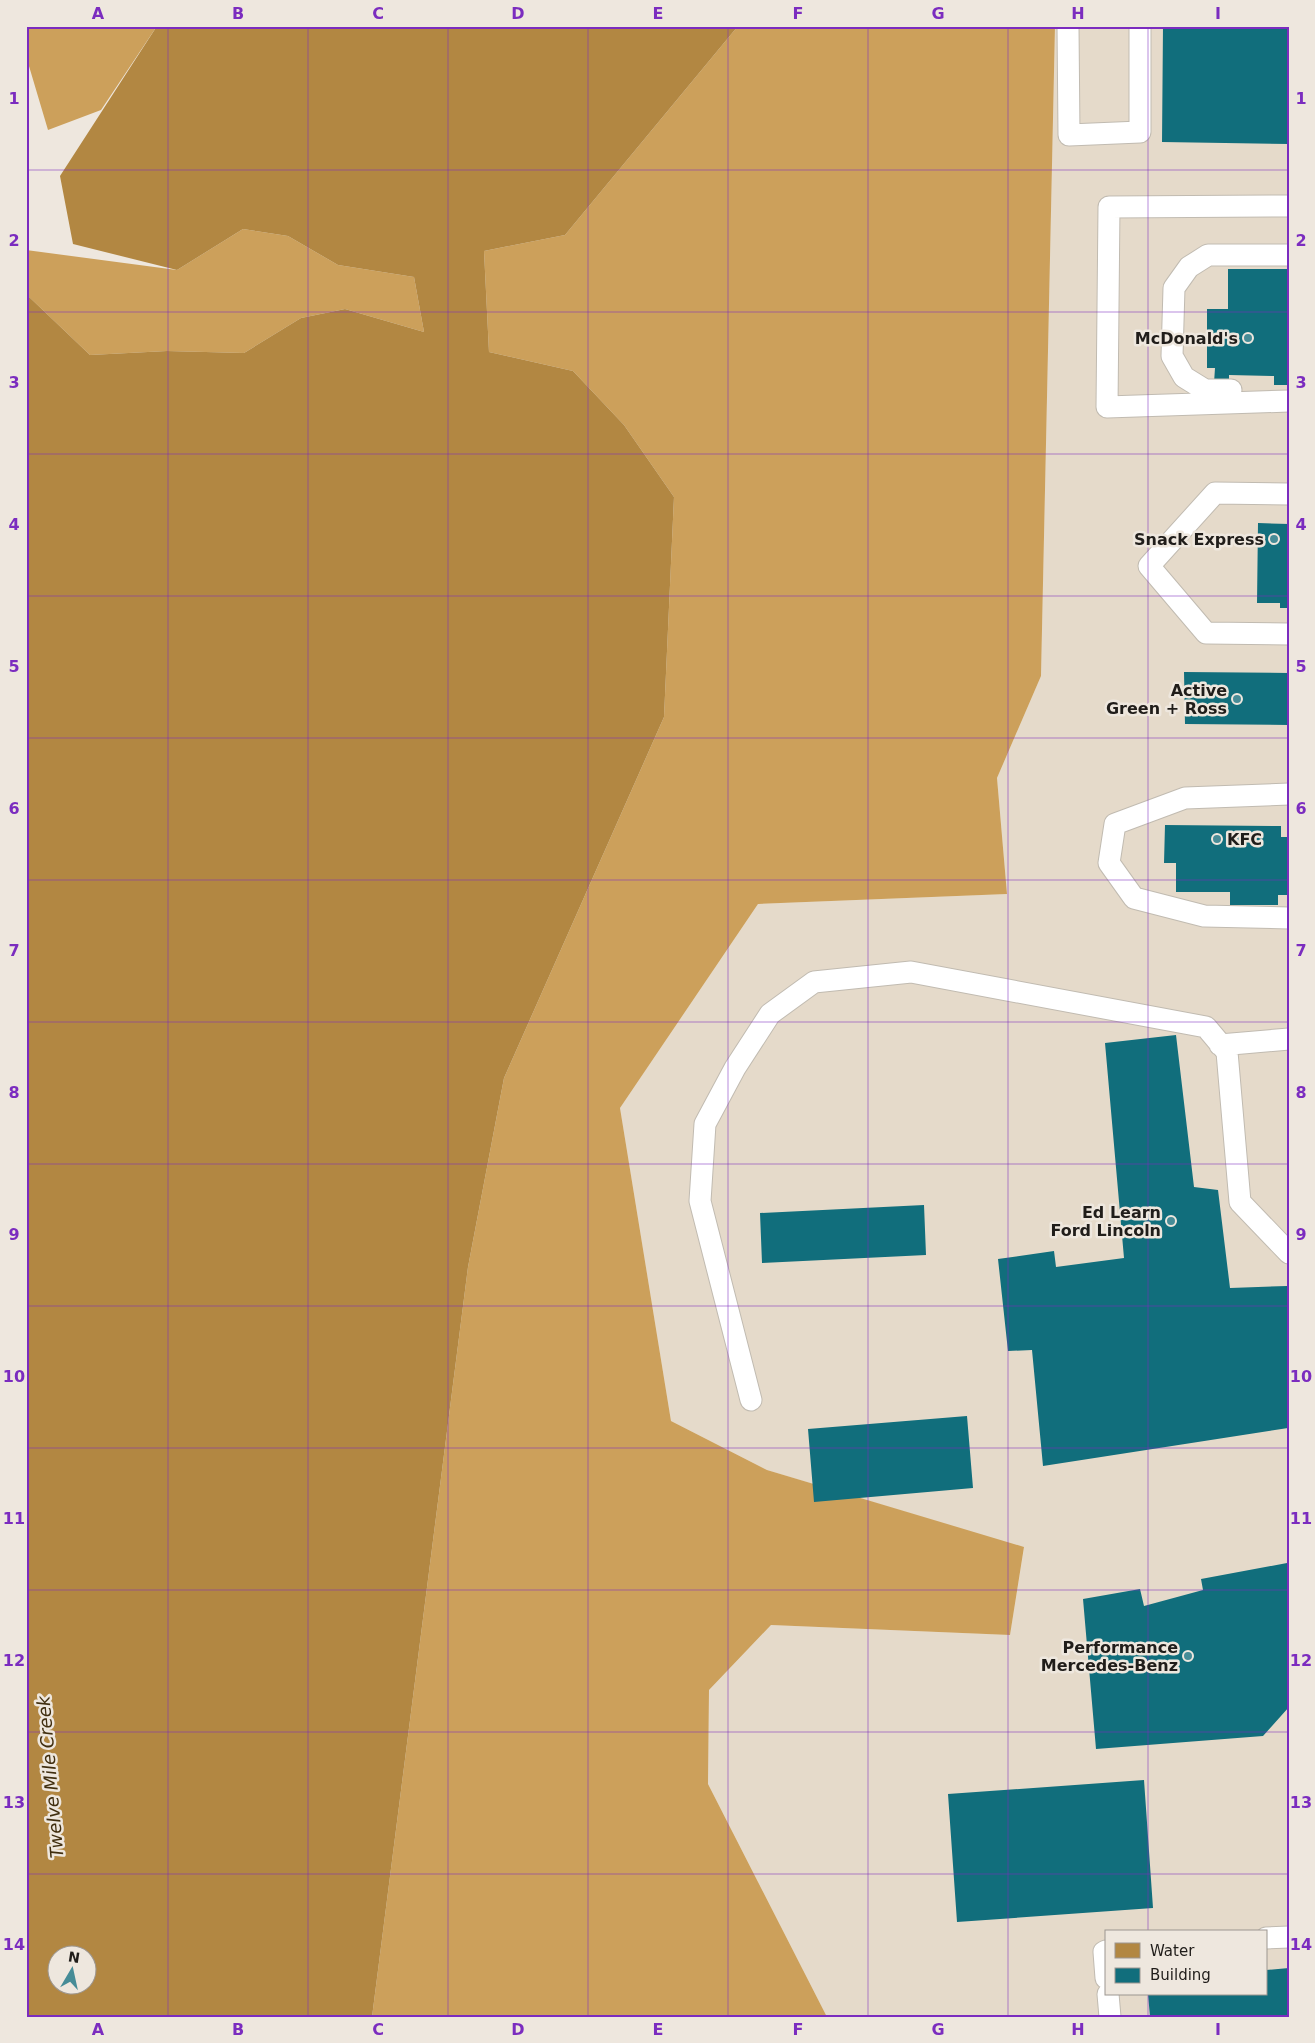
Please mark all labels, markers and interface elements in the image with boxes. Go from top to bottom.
text: A [92,4,105,23]
text: B [232,4,244,23]
text: C [372,4,384,23]
text: D [511,4,525,23]
text: E [653,4,663,23]
text: F [793,4,803,23]
text: G [931,4,945,23]
text: H [1071,4,1085,23]
text: I [1215,4,1221,23]
text: 1 [8,89,20,108]
text: 1 [1295,89,1307,108]
text: 2 [8,231,20,250]
text: 2 [1295,231,1307,250]
place label: McDonald's [1135,329,1238,348]
marker: McDonald's [1242,332,1254,344]
text: 3 [8,373,20,392]
text: 3 [1295,373,1307,392]
text: 4 [8,515,20,534]
text: 4 [1295,515,1307,534]
place label: Snack Express [1134,530,1264,549]
marker: Snack Express [1268,533,1280,545]
text: 5 [8,657,20,676]
text: 5 [1295,657,1307,676]
place label: Active Green + Ross [1106,681,1227,718]
marker: Active Green + Ross [1231,693,1243,705]
text: 6 [8,799,20,818]
text: 6 [1295,799,1307,818]
place label: KFC [1227,830,1262,849]
marker: KFC [1211,833,1223,845]
text: 7 [8,941,20,960]
text: 7 [1295,941,1307,960]
text: 8 [8,1083,20,1102]
text: 8 [1295,1083,1307,1102]
place label: Ed Learn Ford Lincoln [1050,1203,1161,1240]
marker: Ed Learn Ford Lincoln [1165,1215,1177,1227]
text: 9 [8,1225,20,1244]
text: 9 [1295,1225,1307,1244]
text: 10 [3,1367,25,1386]
text: 10 [1290,1367,1312,1386]
text: 11 [3,1509,25,1528]
text: 11 [1290,1509,1312,1528]
place label: Performance Mercedes-Benz [1041,1638,1178,1675]
marker: Performance Mercedes-Benz [1182,1650,1194,1662]
text: 12 [3,1651,25,1670]
text: 12 [1290,1651,1312,1670]
water label: Twelve Mile Creek [32,1694,68,1859]
text: 13 [3,1793,25,1812]
text: 13 [1290,1793,1312,1812]
legend [1105,1930,1268,1996]
text: 14 [3,1935,25,1954]
text: 14 [1290,1935,1312,1954]
text: Water [1150,1942,1195,1960]
north arrow [48,1946,98,1996]
text: N [67,1948,81,1966]
text: Building [1150,1966,1211,1984]
text: A [92,2020,105,2039]
text: B [232,2020,244,2039]
text: C [372,2020,384,2039]
text: D [511,2020,525,2039]
text: E [653,2020,663,2039]
text: F [793,2020,803,2039]
text: G [931,2020,945,2039]
text: H [1071,2020,1085,2039]
text: I [1215,2020,1221,2039]

